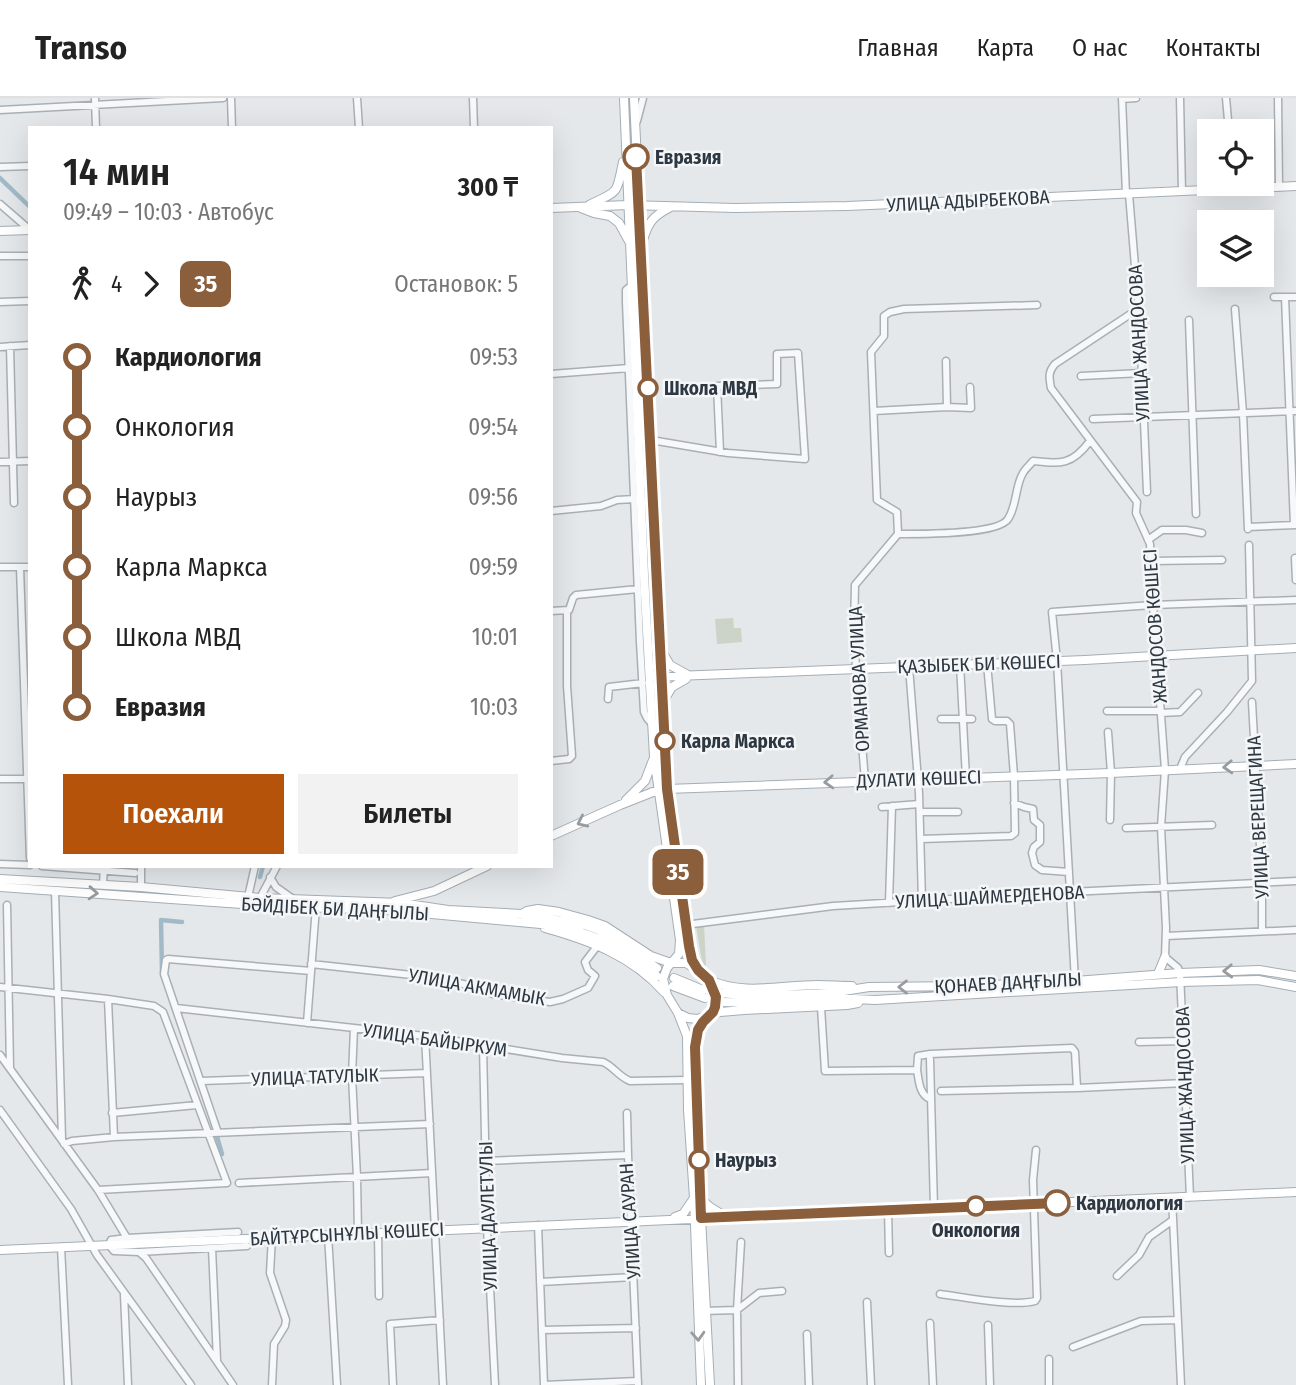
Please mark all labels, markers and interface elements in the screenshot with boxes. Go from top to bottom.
text: Transo [35,28,127,68]
text: Главная [857,34,939,62]
text: Карта [977,34,1034,62]
text: О нас [1072,34,1127,62]
text: Контакты [1165,34,1261,62]
map controls [1197,119,1274,287]
button: locate [1197,119,1274,196]
marker: Евразия [623,144,649,170]
place label: Евразия [655,146,721,169]
text: 14 мин [63,149,170,195]
text: 300 ₸ [458,172,518,203]
street label: УЛИЦА АДЫРБЕКОВА [885,185,1050,217]
text: 09:49 – 10:03 · Автобус [63,198,274,226]
button: layers [1197,210,1274,287]
street label: УЛИЦА ЖАНДОСОВА [1123,264,1155,423]
icon: walk [63,265,101,303]
icon: forward [132,265,170,303]
text: 4 [111,270,122,298]
text: 35 [194,270,217,298]
text: Остановок: 5 [394,270,518,298]
text: Кардиология [115,342,262,373]
text: 09:53 [469,343,518,371]
place label: Школа МВД [664,377,757,400]
marker: Школа МВД [638,378,658,398]
text: Онкология [115,412,235,443]
text: 09:54 [468,413,518,441]
text: Наурыз [115,482,197,513]
text: 09:56 [468,483,518,511]
street label: ЖАНДОСОВ КӨШЕСІ [1138,548,1172,704]
text: Карла Маркса [115,552,268,583]
text: 09:59 [469,553,518,581]
street label: ОРМАНОВА УЛИЦА [844,605,874,753]
text: Школа МВД [115,622,241,653]
text: 10:01 [472,623,518,651]
street label: ҚАЗЫБЕК БИ КӨШЕСІ [897,650,1061,678]
text: Евразия [115,692,206,723]
text: 10:03 [470,693,518,721]
place label: Карла Маркса [681,730,795,753]
marker: Карла Маркса [655,731,675,751]
street label: УЛИЦА ВЕРЕЩАГИНА [1242,735,1274,900]
one-way arrow [1222,759,1233,774]
street label: ДУЛАТИ КӨШЕСІ [855,765,982,793]
button: Поехали [63,774,284,854]
button: Билеты [298,774,518,854]
one-way arrow [823,775,834,790]
one-way arrow [577,814,589,828]
line badge: 35 [646,849,710,895]
text: 35 [666,858,690,886]
street label: УЛИЦА ШАЙМЕРДЕНОВА [894,881,1085,913]
one-way arrow [87,885,98,900]
street label: БӘЙДІБЕК БИ ДАҢҒЫЛЫ [241,893,429,925]
street label: УЛИЦА АКМАМЫК [406,963,547,1010]
one-way arrow [1223,963,1233,979]
street label: ҚОНАЕВ ДАҢҒЫЛЫ [934,968,1082,998]
one-way arrow [898,979,908,995]
street label: УЛИЦА ЖАНДОСОВА [1171,1006,1199,1165]
street label: УЛИЦА БАЙЫРКУМ [360,1018,509,1062]
street label: УЛИЦА ТАТУЛЫК [250,1063,379,1091]
street label: УЛИЦА ДАУЛЕТУЛЫ [474,1141,502,1292]
place label: Наурыз [715,1149,777,1172]
marker: Наурыз [689,1150,709,1170]
street label: УЛИЦА САУРАН [614,1162,646,1281]
marker: Кардиология [1044,1190,1070,1216]
place label: Кардиология [1076,1192,1183,1215]
marker: Онкология [966,1196,986,1216]
street label: БАЙТҰРСЫНҰЛЫ КӨШЕСІ [249,1217,445,1251]
place label: Онкология [932,1219,1020,1242]
one-way arrow [691,1330,706,1341]

